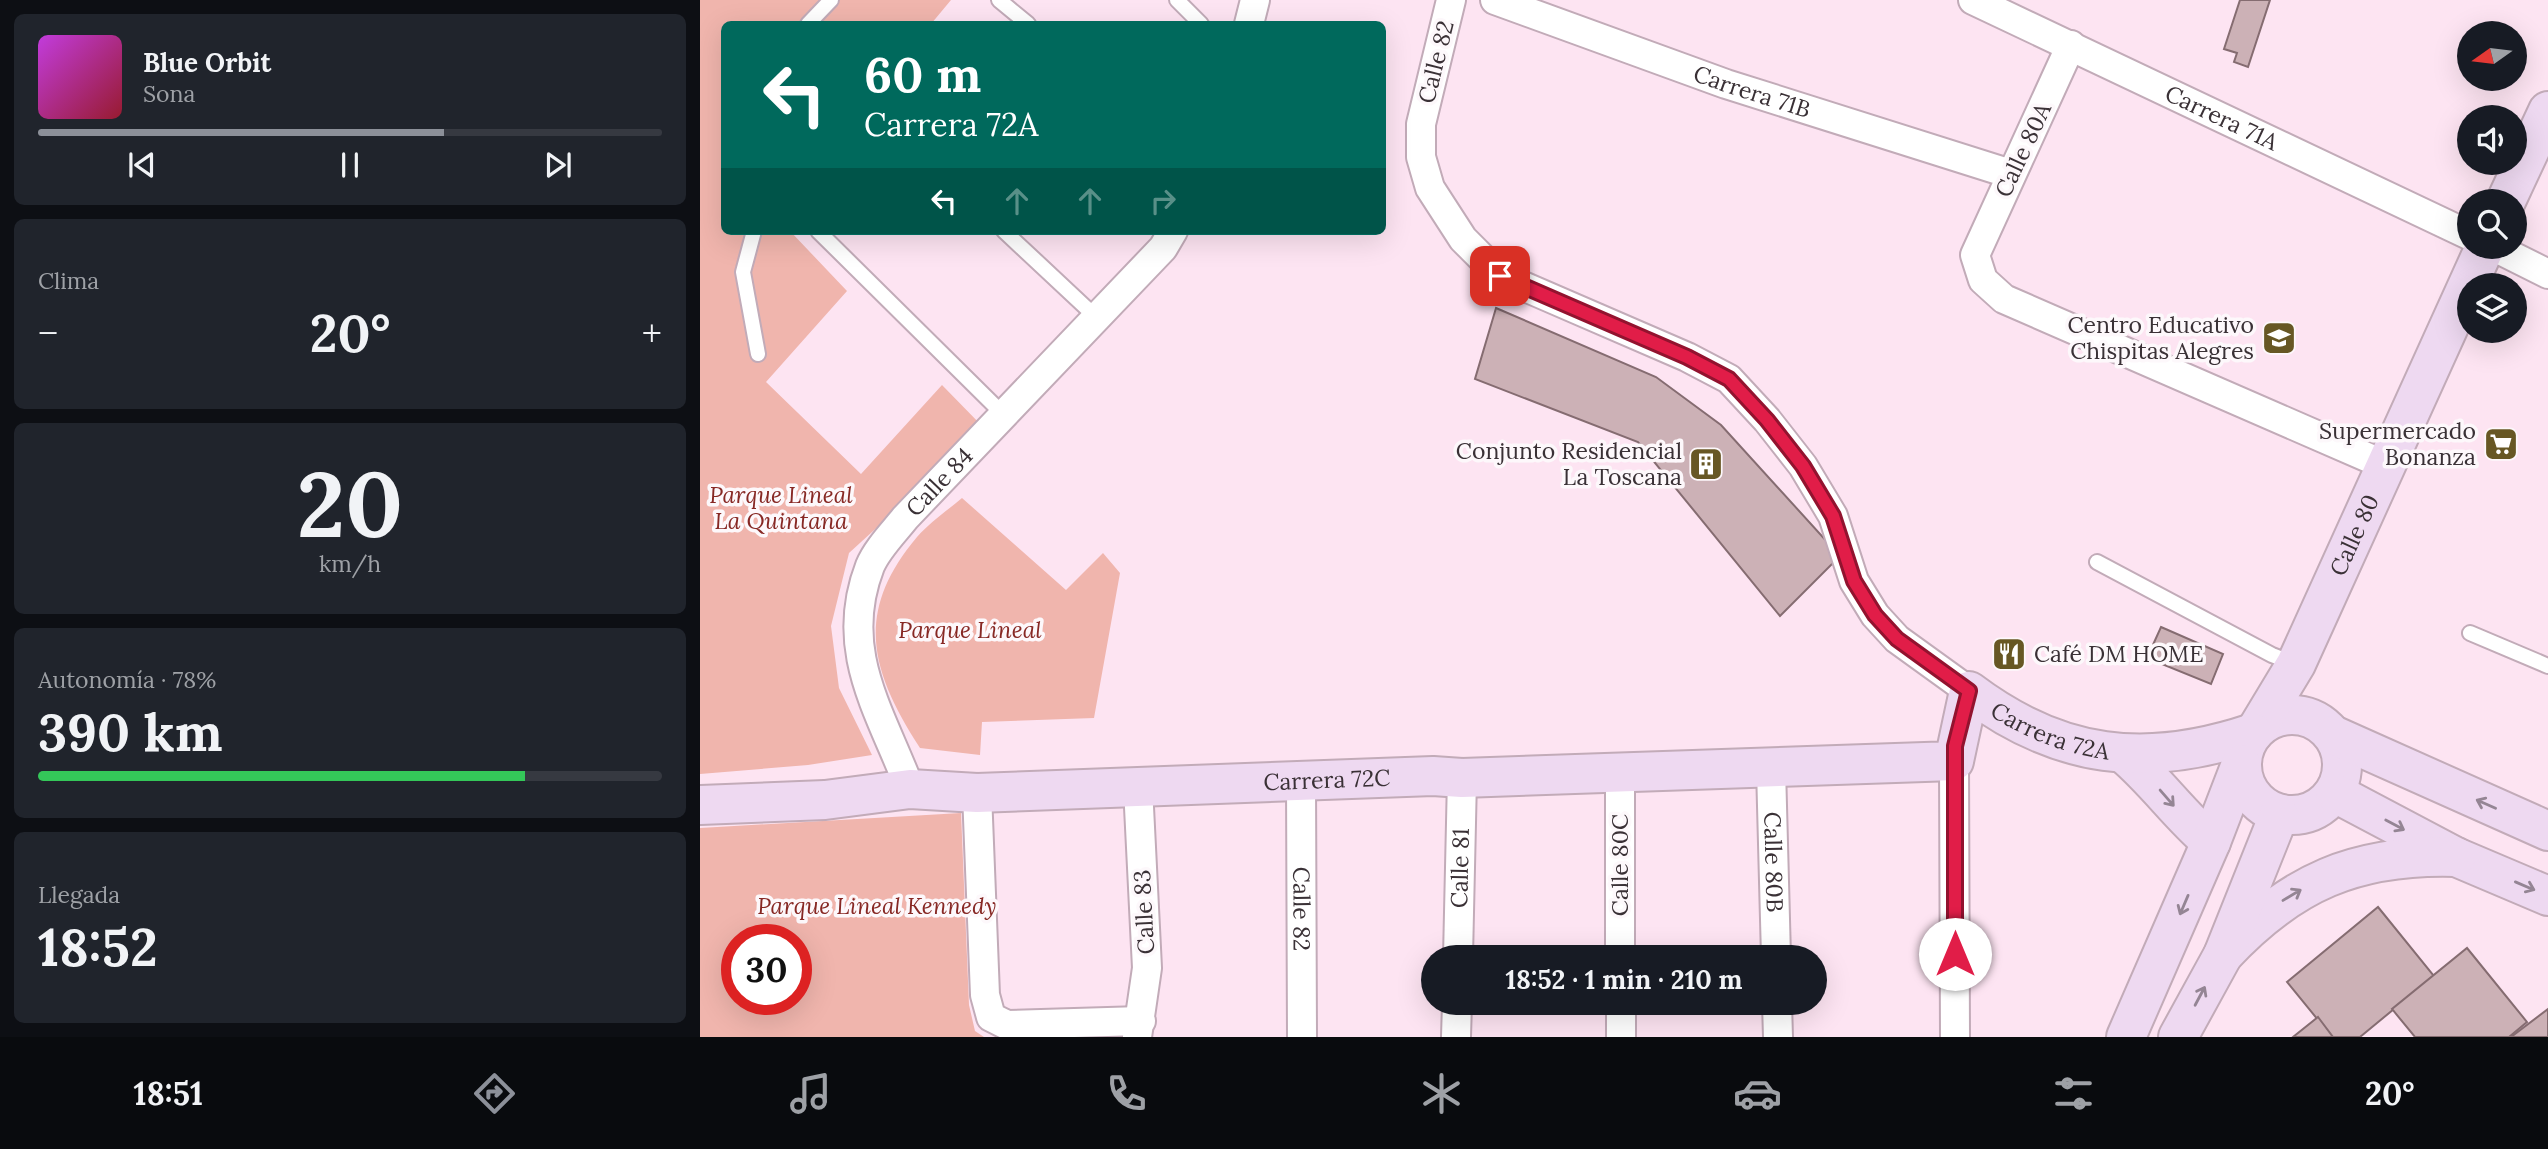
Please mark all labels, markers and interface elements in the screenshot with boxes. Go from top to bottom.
street label: Calle 82 [1411,17,1460,106]
north arrow [2457,21,2527,91]
map controls [2457,21,2527,343]
text: 60 m [864,43,981,105]
text: Blue Orbit [143,46,271,79]
icon: left [749,49,840,140]
street label: Carrera 71B [1690,58,1814,124]
street label: Carrera 71A [2161,78,2283,157]
text: Sona [143,79,195,108]
street label: Calle 80A [1988,98,2057,202]
text: Carrera 72A [864,104,1038,145]
button: sound [2457,105,2527,175]
icon: previous [123,146,161,184]
icon: pause [331,146,369,184]
icon: next [539,146,577,184]
icon: left [925,182,963,220]
icon: ahead [998,182,1036,220]
icon: ahead [1071,182,1109,220]
icon: right [1144,182,1182,220]
button: search [2457,189,2527,259]
pin [1470,246,1530,306]
icon: arrive [1481,257,1519,295]
text: Clima [38,266,99,295]
button: layers [2457,273,2527,343]
text: 20° [310,300,390,366]
text: − [38,309,58,357]
text: + [642,309,662,357]
place label: Centro Educativo Chispitas Alegres [2067,310,2254,365]
school or university icon: Centro Educativo Chispitas Alegres [2260,319,2298,357]
place label: Supermercado Bonanza [2319,416,2476,471]
supermarket icon: Supermercado Bonanza [2482,425,2520,463]
place label: Conjunto Residencial La Toscana [1456,436,1682,491]
street label: Calle 84 [899,441,979,522]
text: 20 [297,445,403,562]
building icon: Conjunto Residencial La Toscana [1687,445,1725,483]
park label: Parque Lineal La Quintana [709,480,853,535]
street label: Calle 80 [2323,490,2385,580]
text: km/h [319,549,381,578]
park label: Parque Lineal [898,615,1042,644]
restaurant icon: Café DM HOME [1990,635,2028,673]
place label: Café DM HOME [2034,639,2204,668]
text: Autonomía · 78% [38,665,216,694]
street label: Carrera 72A [1986,695,2112,766]
text: 390 km [38,699,223,765]
street label: Carrera 72C [1263,763,1391,796]
one-way arrow [2159,789,2175,807]
one-way arrow [2475,797,2497,810]
street label: Calle 80B [1758,811,1790,913]
street label: Calle 80C [1605,814,1634,916]
one-way arrow [2384,818,2405,832]
street label: Calle 81 [1444,828,1475,908]
street label: Calle 82 [1287,867,1317,951]
street label: Calle 83 [1127,869,1160,955]
text: Llegada [38,880,120,909]
one-way arrow [2513,880,2535,893]
one-way arrow [2282,888,2302,902]
park label: Parque Lineal Kennedy [757,891,997,920]
one-way arrow [2177,894,2190,915]
text: 18:52 [38,914,158,980]
position arrow [1918,917,1992,991]
speed limit sign: 30 [721,924,812,1015]
text: 18:52 · 1 min · 210 m [1505,963,1743,996]
one-way arrow [2194,986,2208,1007]
icon: directions [470,1069,519,1118]
icon: music [786,1069,835,1118]
icon: phone [1102,1069,1151,1118]
icon: climate [1417,1069,1466,1118]
icon: car [1733,1069,1782,1118]
icon: filters [2049,1069,2098,1118]
text: 18:51 [133,1073,203,1114]
text: 20° [2365,1073,2415,1114]

